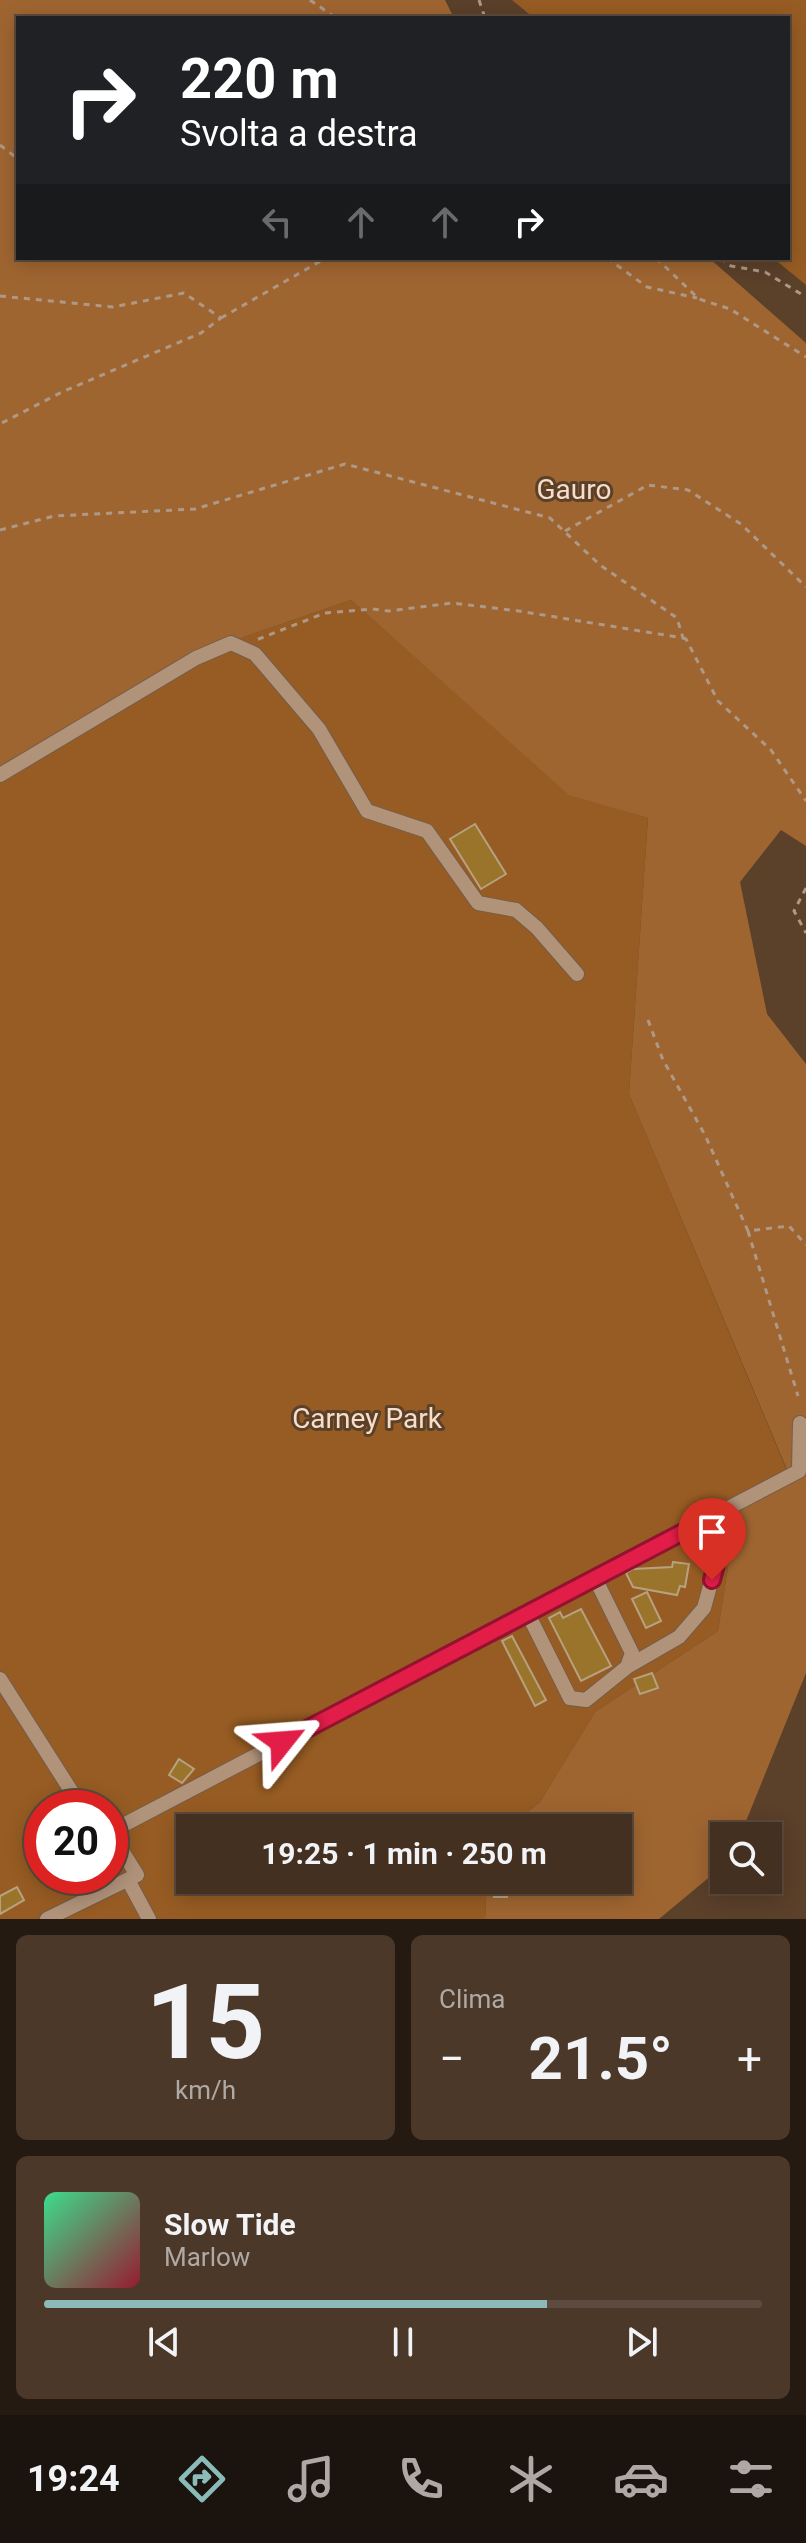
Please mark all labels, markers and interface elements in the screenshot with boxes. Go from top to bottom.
text: 220 m [180,46,339,112]
icon: right [48,48,152,152]
text: Svolta a destra [180,113,417,155]
icon: left [255,200,299,244]
icon: ahead [339,200,383,244]
icon: ahead [423,200,467,244]
icon: right [507,200,551,244]
park label: Gauro [537,473,611,506]
park label: Carney Park [292,1402,443,1435]
pin [678,1498,746,1580]
icon: arrive [690,1510,734,1554]
position arrow [240,1700,324,1784]
speed limit sign: 20 [24,1790,128,1894]
map controls [710,1822,782,1894]
button: search [710,1822,782,1894]
text: 19:25 · 1 min · 250 m [261,1836,547,1871]
text: 15 [146,1962,265,2083]
text: Clima [439,1984,506,2014]
text: 21.5° [529,2023,673,2094]
text: − [439,2033,464,2085]
text: + [737,2033,762,2085]
text: km/h [175,2075,236,2105]
text: Slow Tide [164,2207,296,2242]
text: Marlow [164,2242,250,2272]
icon: previous [142,2320,186,2364]
icon: pause [381,2320,425,2364]
icon: next [620,2320,664,2364]
icon: directions [174,2451,230,2507]
icon: music [283,2451,339,2507]
icon: phone [393,2451,449,2507]
icon: climate [503,2451,559,2507]
icon: car [613,2451,669,2507]
icon: filters [723,2451,779,2507]
text: 19:24 [27,2458,120,2500]

